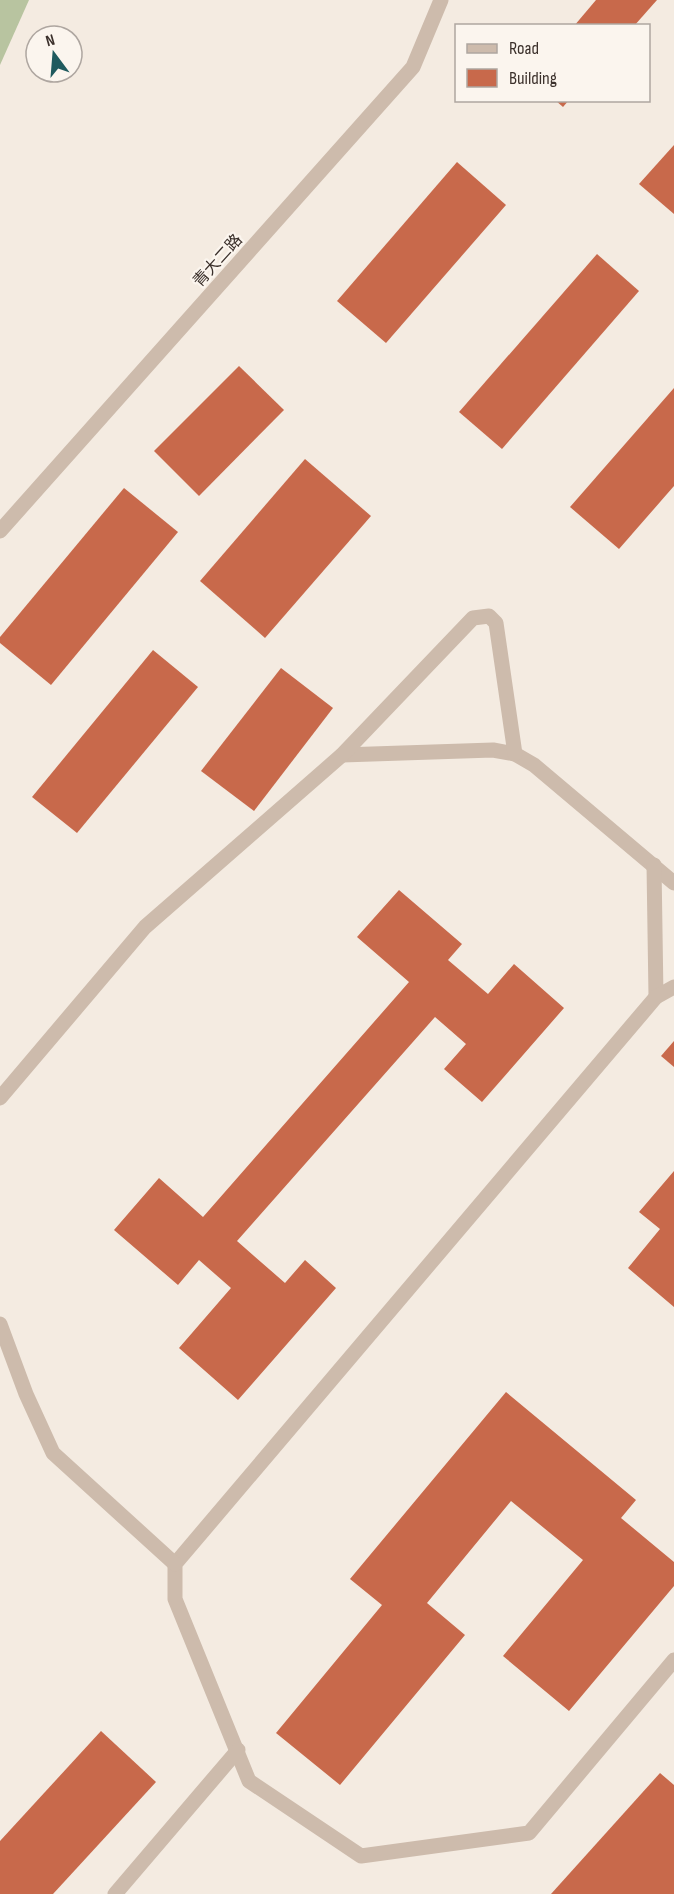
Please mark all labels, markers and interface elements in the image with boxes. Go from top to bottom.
north arrow [24,24,84,84]
legend [455,24,650,102]
text: N [44,31,57,51]
text: Road [509,38,539,59]
text: Building [509,68,557,89]
street label: 青大二路 [190,231,247,291]

